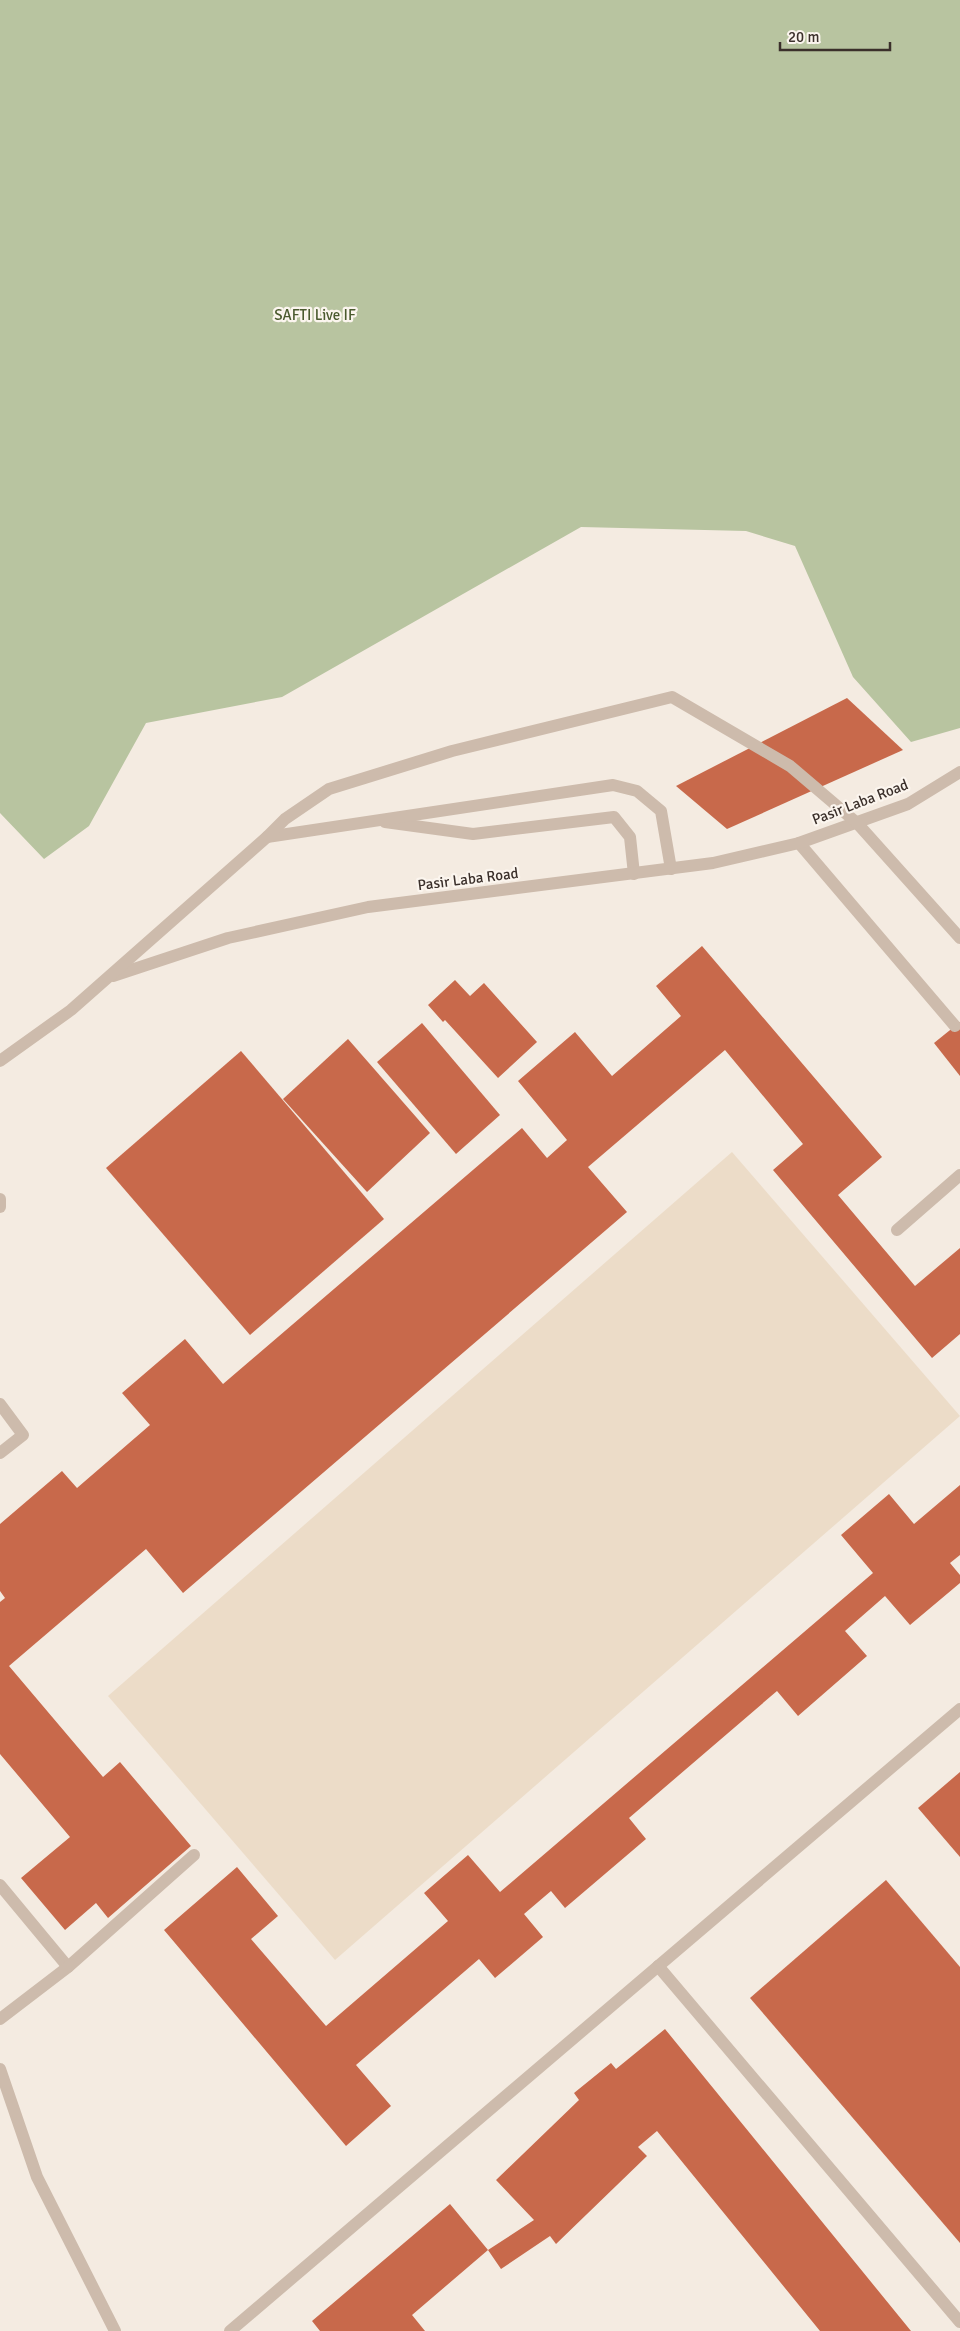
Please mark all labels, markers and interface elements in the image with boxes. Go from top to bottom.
scale bar [780,20,890,52]
text: 20 m [788,28,819,46]
park label: SAFTI Live IF [274,306,356,324]
street label: Pasir Laba Road [809,775,911,829]
street label: Pasir Laba Road [417,864,520,894]

